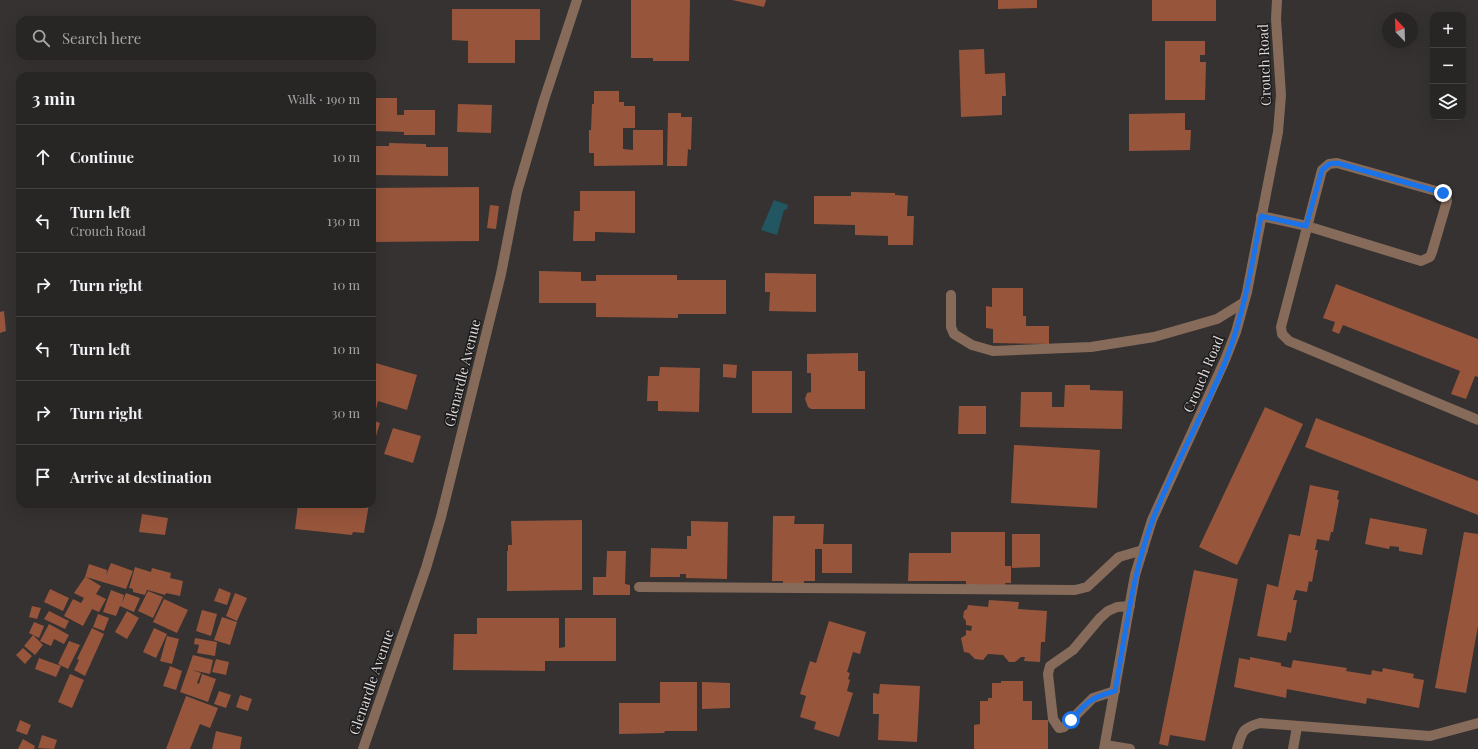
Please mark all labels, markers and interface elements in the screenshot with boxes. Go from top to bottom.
north arrow [1382,12,1418,48]
map controls [1430,12,1466,120]
button: + [1430,12,1466,48]
search box [16,16,376,60]
street label: Crouch Road [1253,24,1275,106]
icon: search [30,27,52,49]
text: Search here [62,28,141,48]
button: − [1430,48,1466,84]
button: layers [1430,84,1466,120]
text: 3 min [32,87,75,109]
text: Walk · 190 m [288,90,360,107]
icon: ahead [32,146,54,168]
text: Continue [70,147,134,167]
text: 10 m [333,148,360,165]
route end [1434,184,1452,202]
text: Turn left [70,202,131,222]
icon: left [32,210,54,232]
text: 130 m [327,212,360,229]
text: Crouch Road [70,222,146,239]
icon: right [32,274,54,296]
text: Turn right [70,275,143,295]
text: 10 m [333,276,360,293]
street label: Glenardle Avenue [439,317,485,429]
street label: Crouch Road [1178,333,1228,415]
icon: left [32,338,54,360]
text: Turn left [70,339,131,359]
text: 10 m [333,340,360,357]
icon: right [32,402,54,424]
text: Turn right [70,403,143,423]
text: 30 m [332,404,360,421]
icon: arrive [32,466,54,488]
text: Arrive at destination [70,467,212,487]
street label: Glenardle Avenue [344,627,398,737]
route start [1062,711,1080,729]

